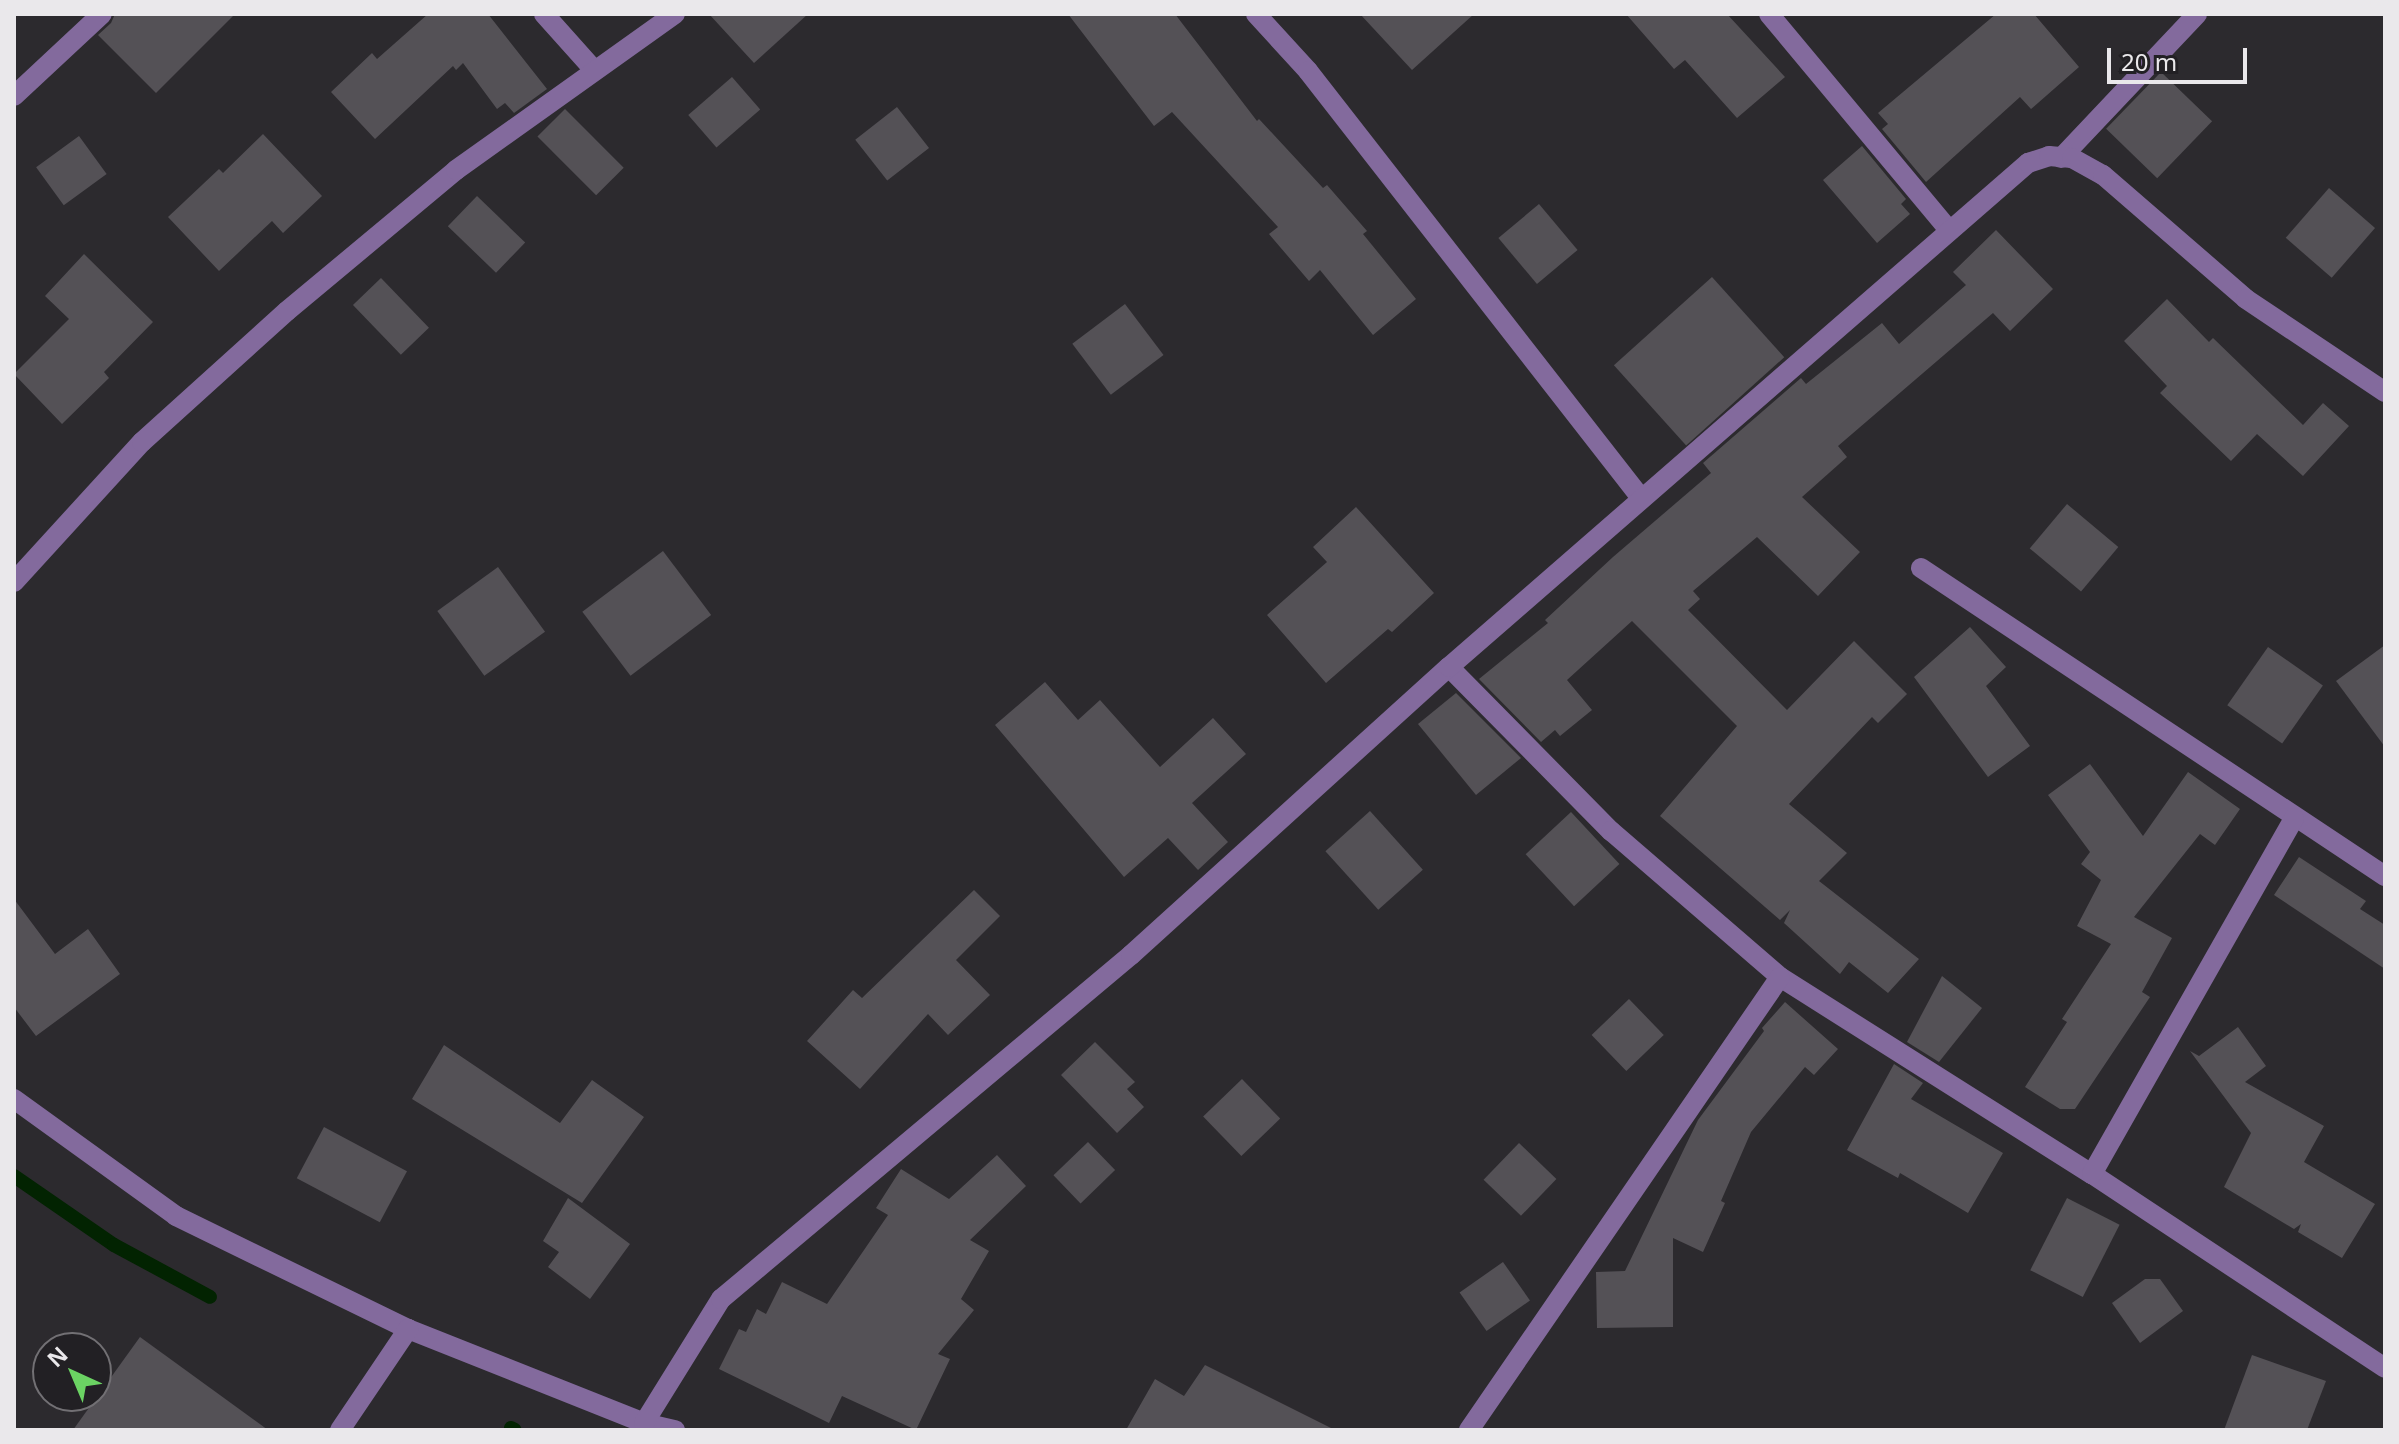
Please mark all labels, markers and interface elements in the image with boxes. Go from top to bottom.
scale bar [2111,32,2251,82]
text: 20 m [2121,45,2177,78]
north arrow [32,1332,112,1412]
text: N [40,1339,74,1373]

